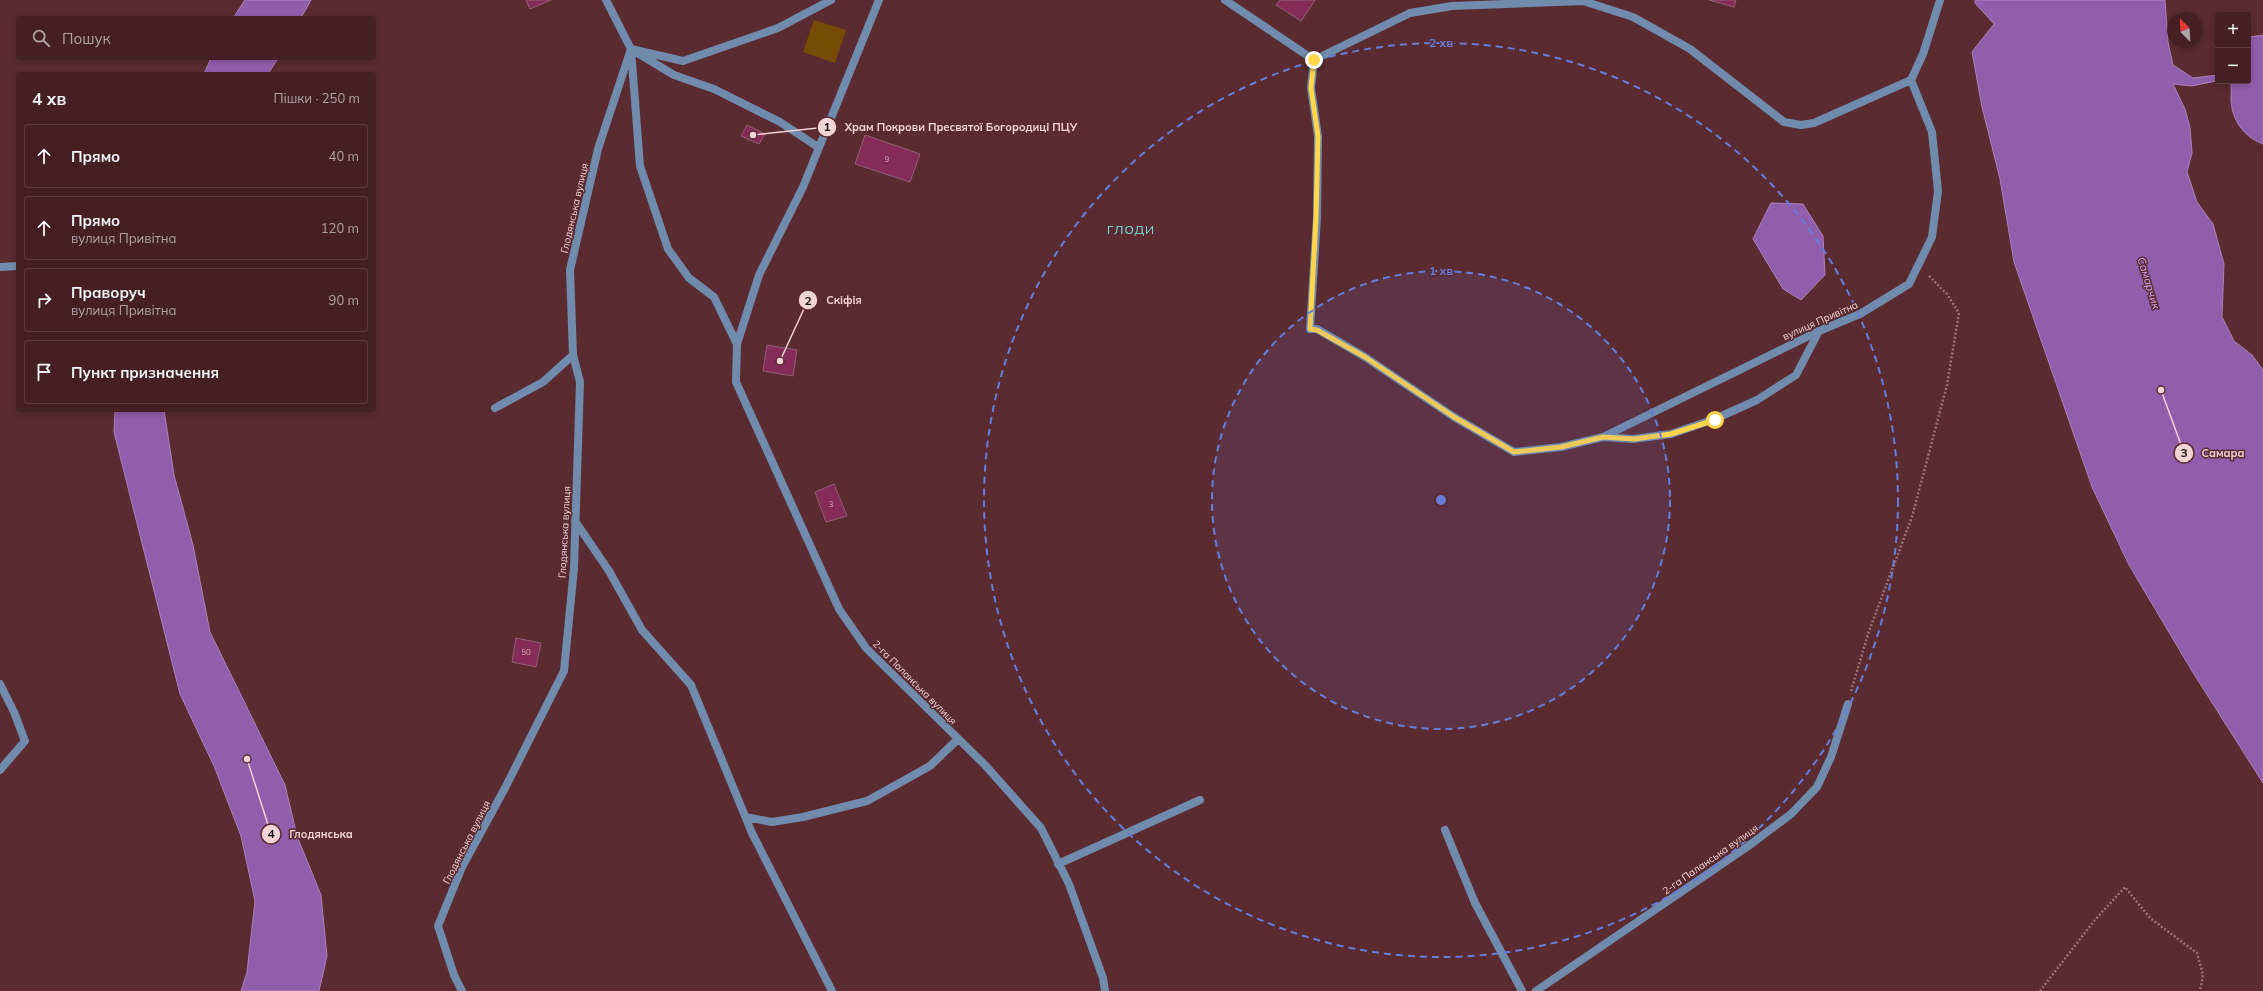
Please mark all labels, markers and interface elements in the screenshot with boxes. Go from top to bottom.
north arrow [2167,12,2203,48]
map controls [2215,12,2251,84]
button: + [2215,12,2251,48]
search box [16,16,376,60]
icon: search [30,27,52,49]
text: Пошук [62,29,111,48]
text: 2 хв [1429,35,1453,50]
button: − [2215,48,2251,84]
route end [1305,51,1323,69]
text: 4 хв [32,88,66,109]
text: Пішки · 250 m [273,90,360,106]
callout: Храм Покрови Пресвятої Богородиці ПЦУ [817,115,1085,138]
text: 1 [823,119,831,134]
text: Храм Покрови Пресвятої Богородиці ПЦУ [844,120,1078,134]
icon: ahead [33,145,55,167]
text: Прямо [71,147,120,166]
text: 40 m [329,148,359,164]
house number: 9 [885,154,890,164]
street label: Глодянська вулиця [558,162,591,254]
text: Прямо [71,211,120,230]
icon: ahead [33,217,55,239]
text: 120 m [321,220,359,236]
district label: ГЛОДИ [1107,222,1155,237]
text: вулиця Привітна [71,230,176,246]
water label: Самарчик [2134,255,2164,312]
text: 1 хв [1429,263,1453,278]
text: Праворуч [71,283,146,302]
icon: right [33,289,55,311]
callout: Скіфія [798,289,869,312]
text: 90 m [329,292,359,308]
text: 2 [804,293,812,308]
text: Скіфія [826,293,862,307]
street label: вулиця Привітна [1781,298,1860,343]
text: вулиця Привітна [71,302,176,318]
icon: arrive [33,361,55,383]
text: Пункт призначення [71,363,219,382]
route start [1706,411,1724,429]
callout: Самара [2174,441,2253,464]
text: 3 [2180,445,2188,460]
text: Самара [2202,446,2245,460]
street label: Глодянська вулиця [556,486,573,578]
centre of rings [1434,493,1448,507]
house number: 3 [829,499,834,509]
street label: 2-га Паланська вулиця [870,637,960,727]
house number: 50 [521,647,531,657]
street label: Глодянська вулиця [440,798,493,886]
street label: 2-га Паланська вулиця [1660,821,1761,897]
callout: Глодянська [261,822,360,845]
text: 4 [267,826,275,841]
text: Глодянська [289,827,353,841]

